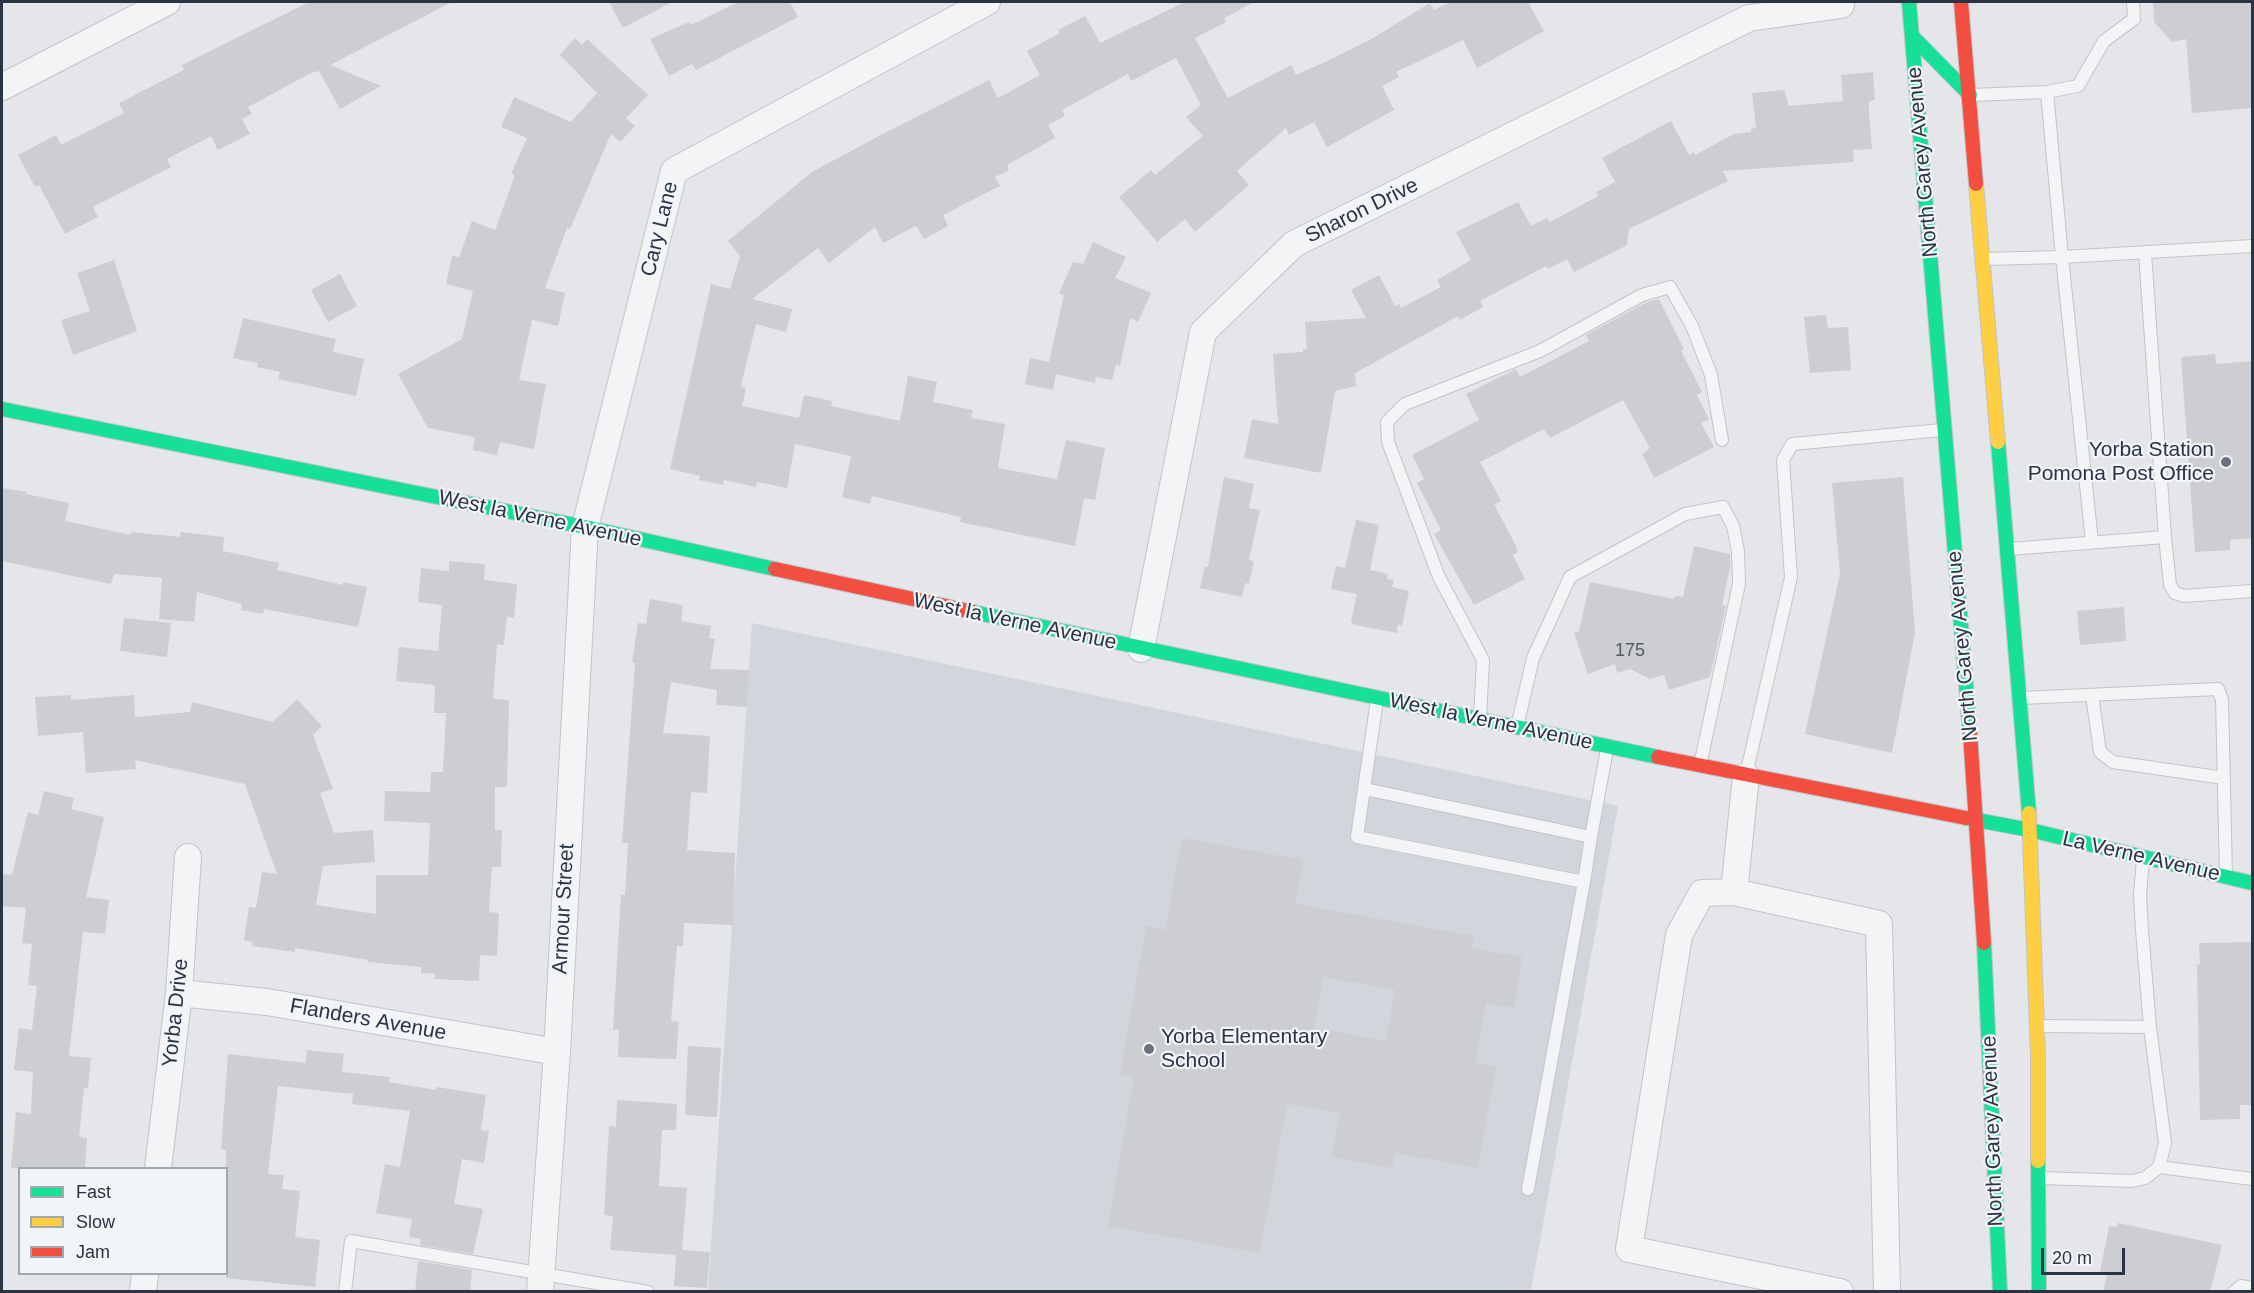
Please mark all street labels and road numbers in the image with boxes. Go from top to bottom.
street label: North Garey Avenue [1902,66,1944,258]
street label: Sharon Drive [1301,173,1423,249]
street label: Cary Lane [636,179,684,279]
street label: West la Verne Avenue [436,485,644,553]
street label: North Garey Avenue [1942,550,1984,742]
street label: West la Verne Avenue [911,588,1119,656]
street label: West la Verne Avenue [1387,688,1595,756]
street label: La Verne Avenue [2060,827,2222,887]
street label: Armour Street [548,843,580,975]
street label: Yorba Drive [158,958,194,1068]
street label: Flanders Avenue [288,994,448,1046]
street label: North Garey Avenue [1977,1035,2009,1227]

